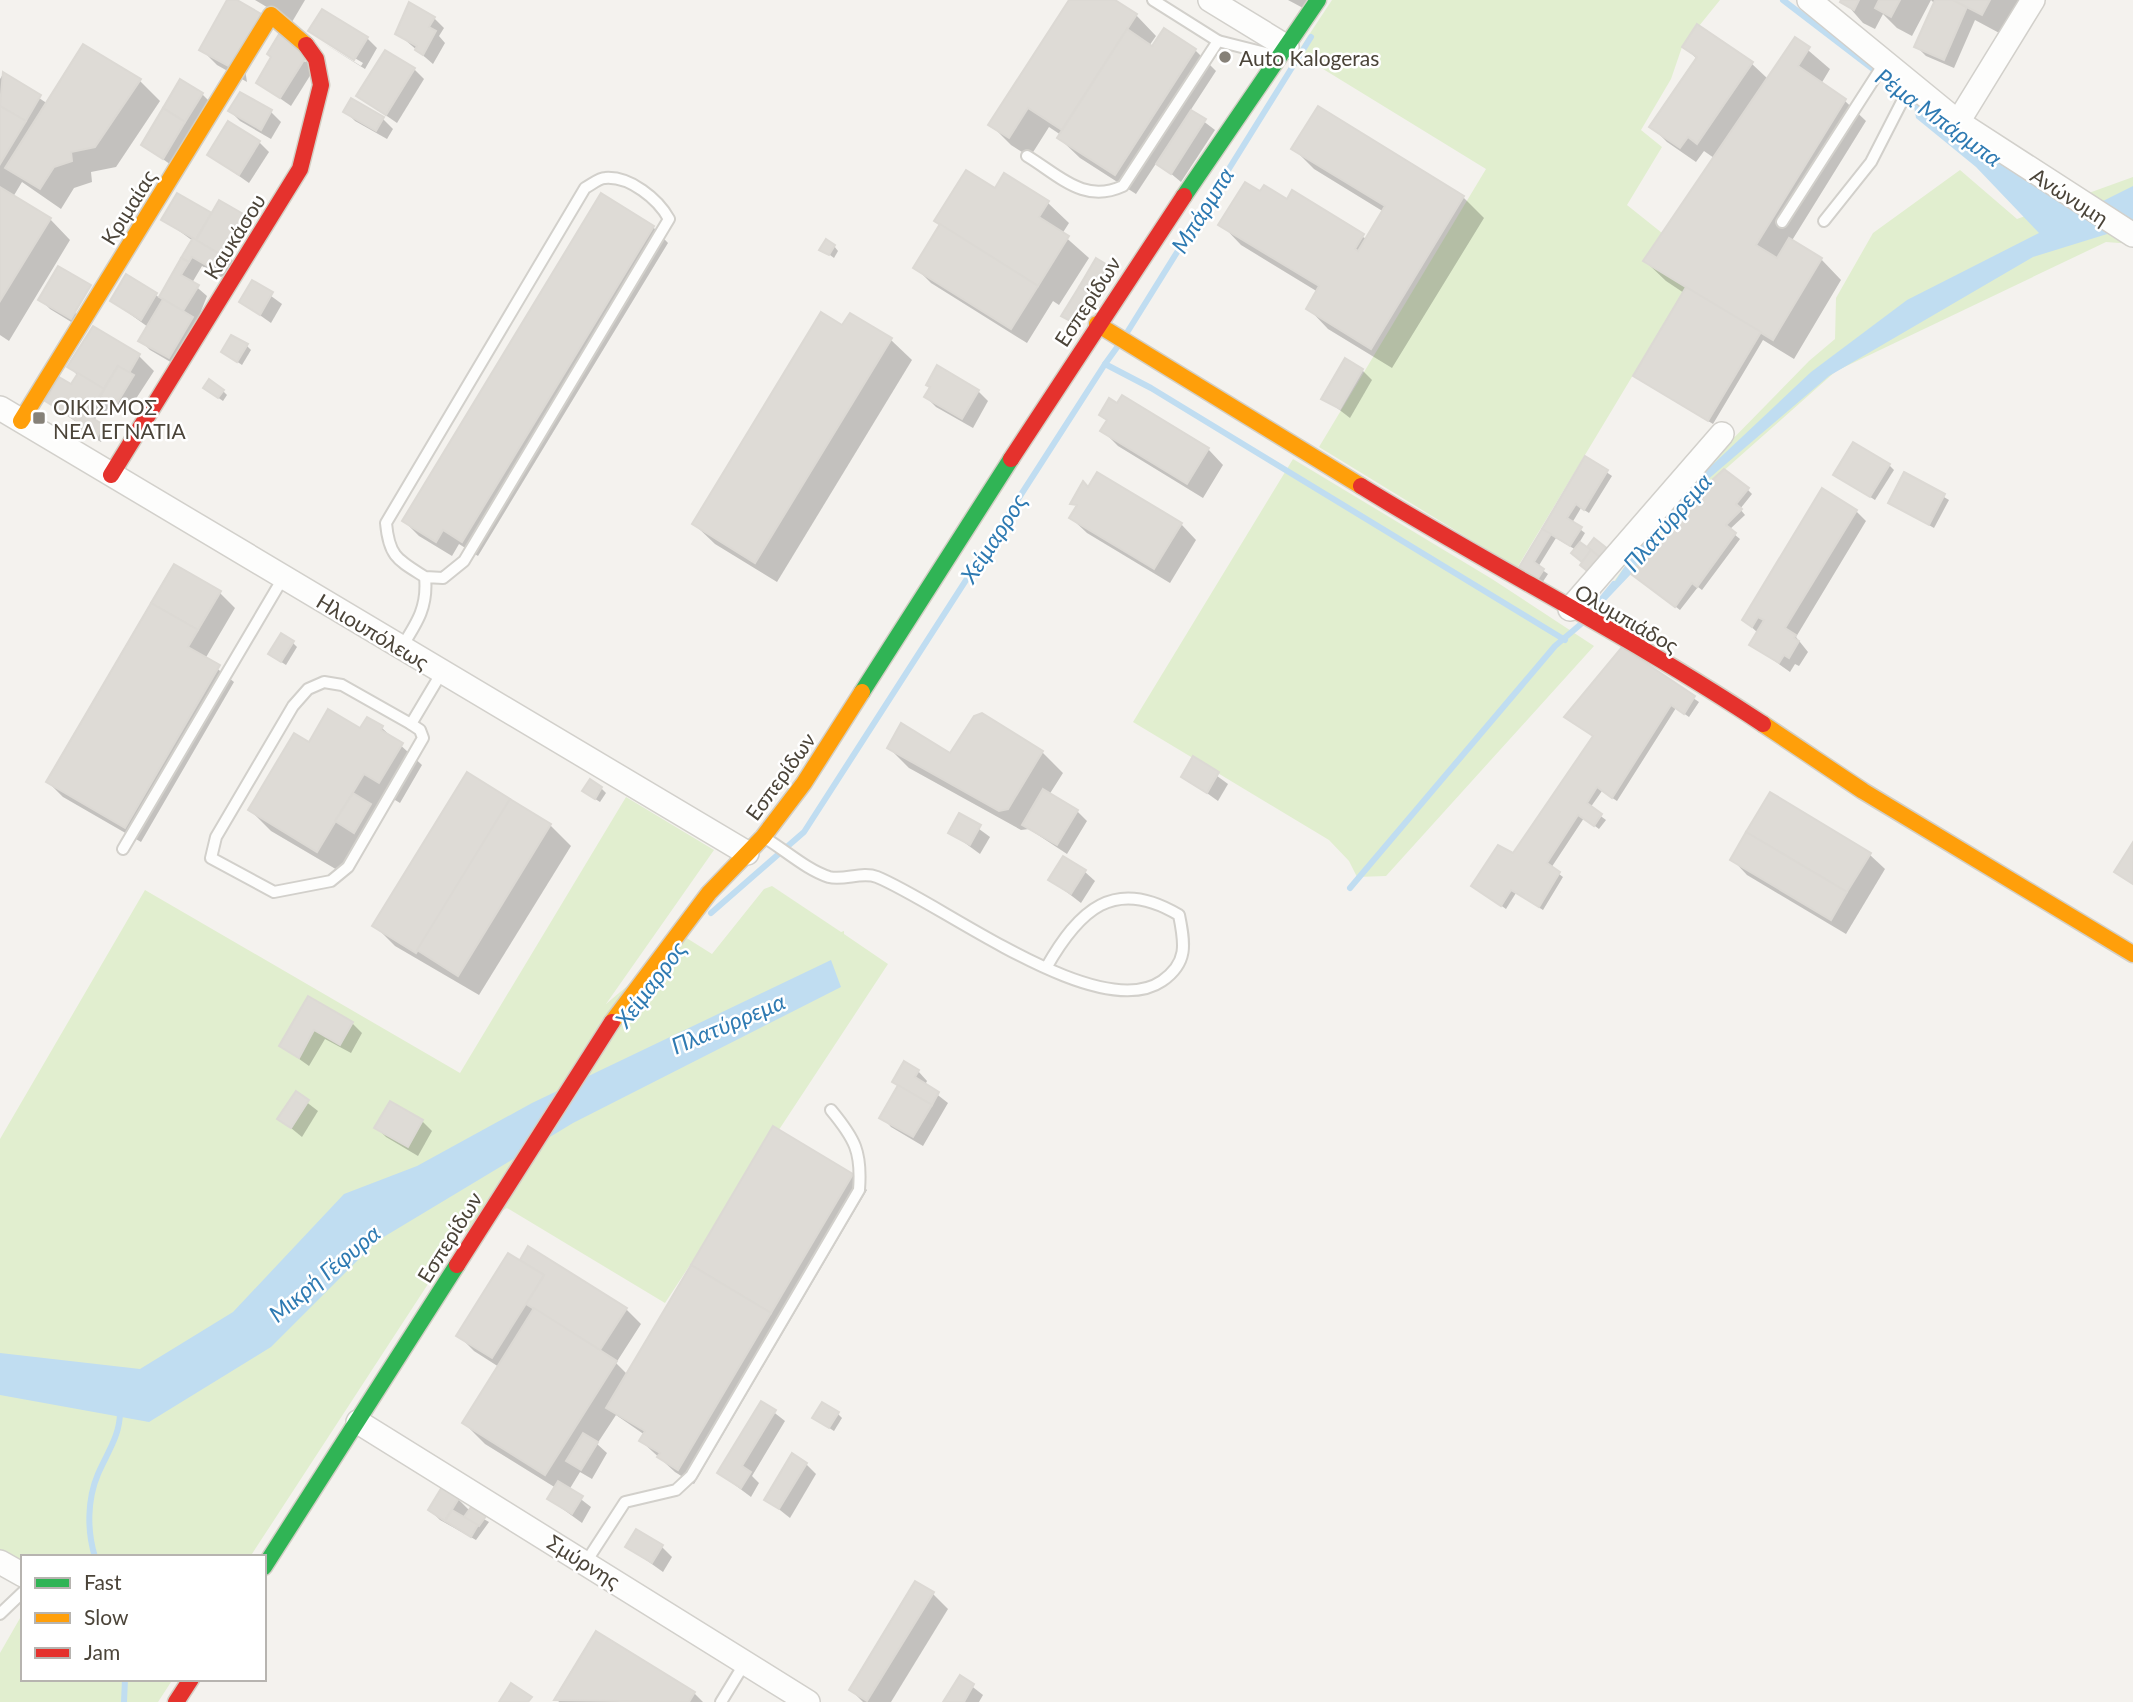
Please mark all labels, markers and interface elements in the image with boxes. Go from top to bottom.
place label: Auto Kalogeras [1239,45,1379,70]
marker: Auto Kalogeras [1217,49,1233,65]
water label: Ρέμα Μπάρμπα [1871,62,2008,172]
water label: Μπάρμπα [1165,162,1239,258]
street label: Ανώνυμη [2027,162,2113,230]
street label: Κριμαίας [95,165,161,249]
street label: Καυκάσου [198,189,270,283]
street label: Εσπερίδων [1049,251,1125,351]
place label: ΟΙΚΙΣΜΟΣ ΝΕΑ ΕΓΝΑΤΙΑ [53,394,186,443]
marker: ΟΙΚΙΣΜΟΣ ΝΕΑ ΕΓΝΑΤΙΑ [31,410,47,426]
water label: Πλατύρρεμα [1617,467,1717,577]
water label: Χείμαρρος [953,488,1032,589]
street label: Ολυμπιάδος [1571,578,1683,658]
street label: Ηλιουπόλεως [312,588,434,674]
street label: Εσπερίδων [740,727,820,825]
water label: Χείμαρρος [608,935,691,1033]
water label: Πλατύρρεμα [667,986,789,1060]
street label: Εσπερίδων [411,1187,487,1287]
water label: Μικρή Γέφυρα [263,1218,386,1328]
street label: Σμύρνης [543,1529,625,1593]
legend [21,1555,266,1681]
text: Fast [84,1569,122,1594]
text: Slow [84,1604,129,1629]
text: Jam [84,1639,120,1664]

